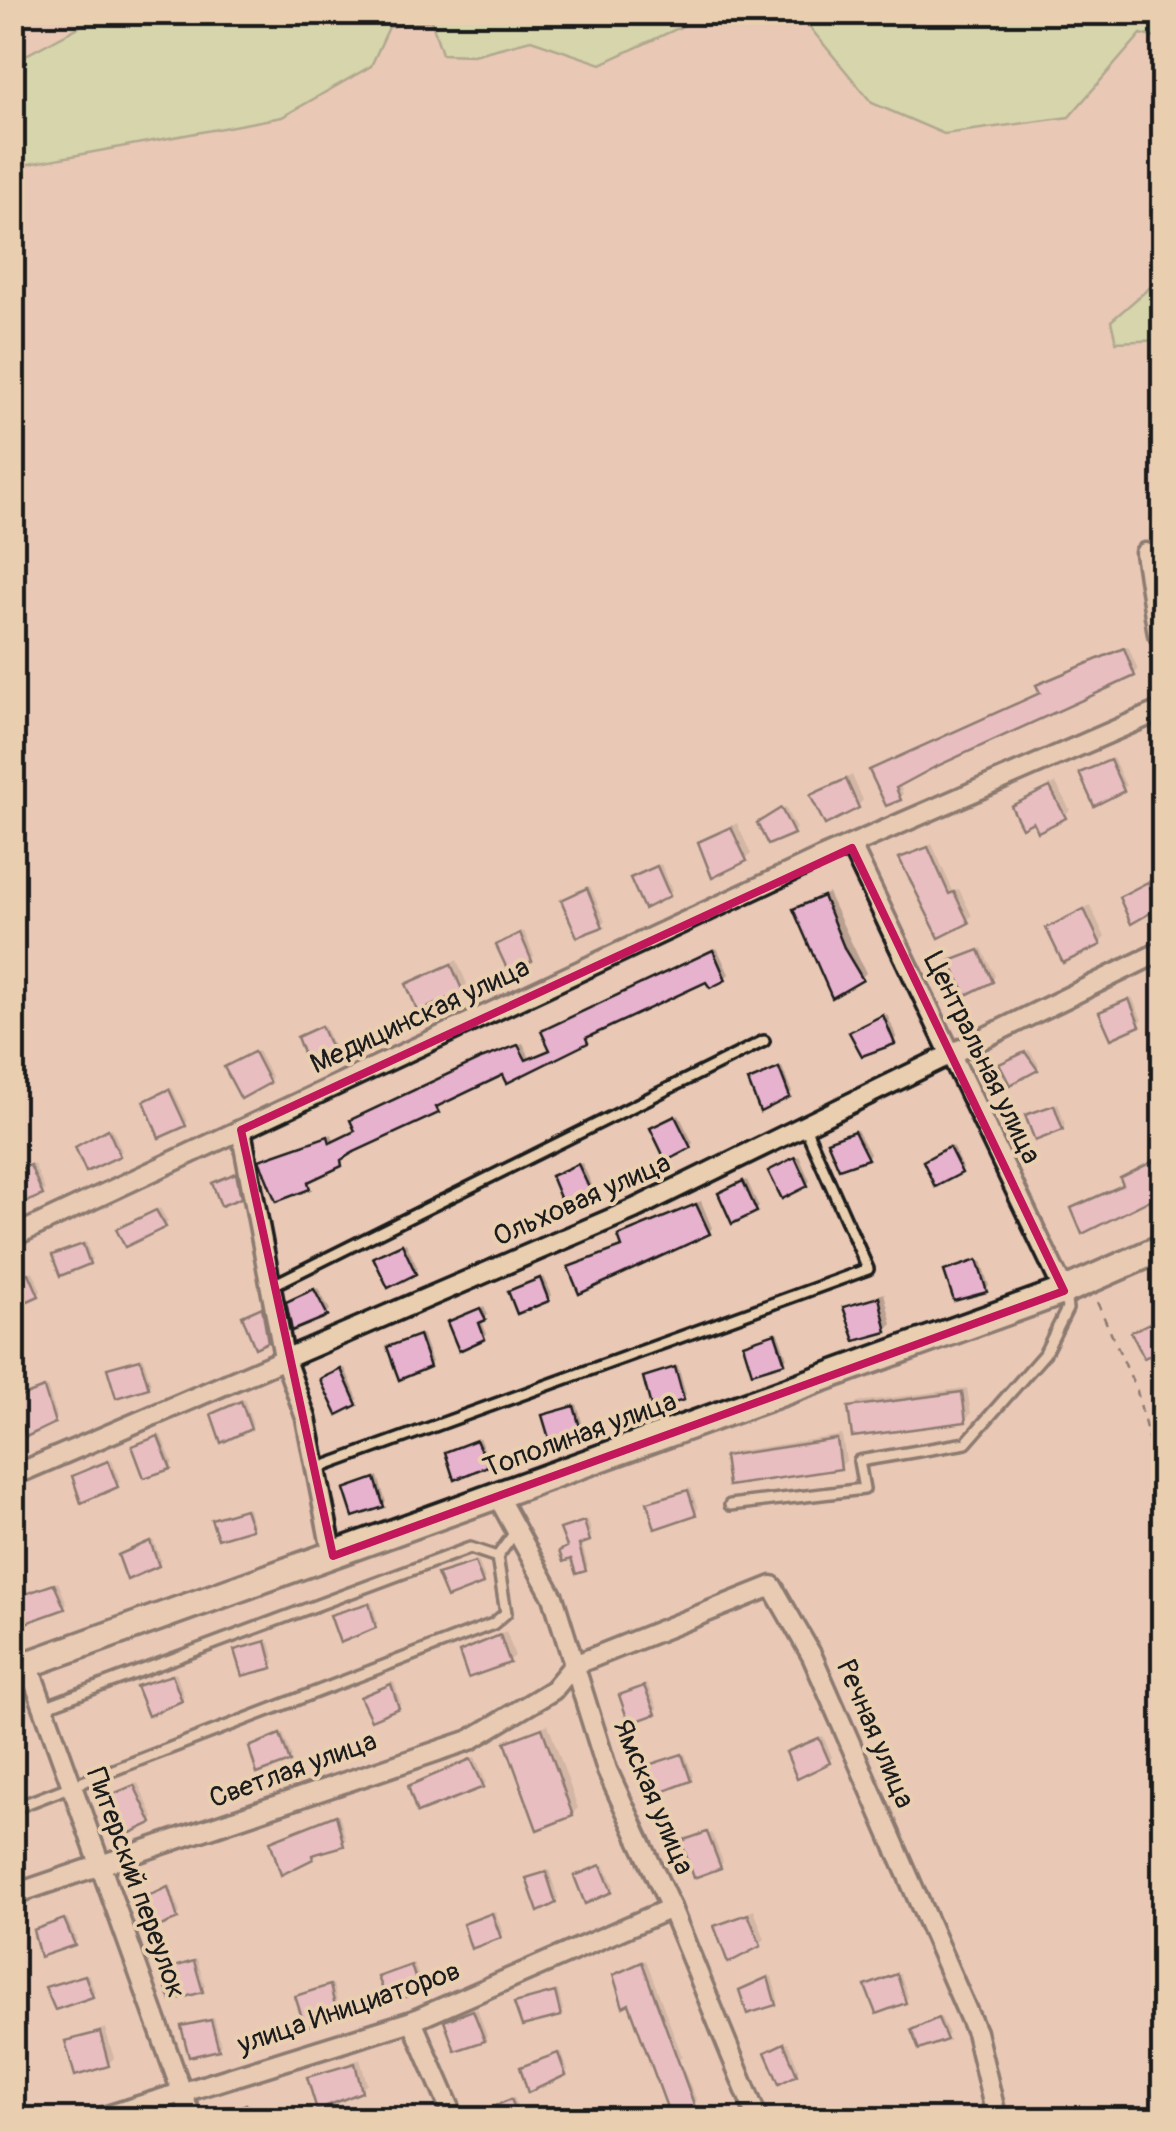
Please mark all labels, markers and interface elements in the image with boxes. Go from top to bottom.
street label: Центральная улица [916,946,1048,1170]
street label: Медицинская улица [305,950,535,1082]
street label: Ольховая улица [488,1145,676,1255]
street label: Тополиная улица [479,1384,681,1486]
street label: Речная улица [828,1655,922,1813]
street label: Ямская улица [605,1714,701,1880]
street label: Светлая улица [205,1724,381,1816]
street label: Питерский переулок [78,1763,194,2003]
street label: улица Инициаторов [232,1953,465,2063]

